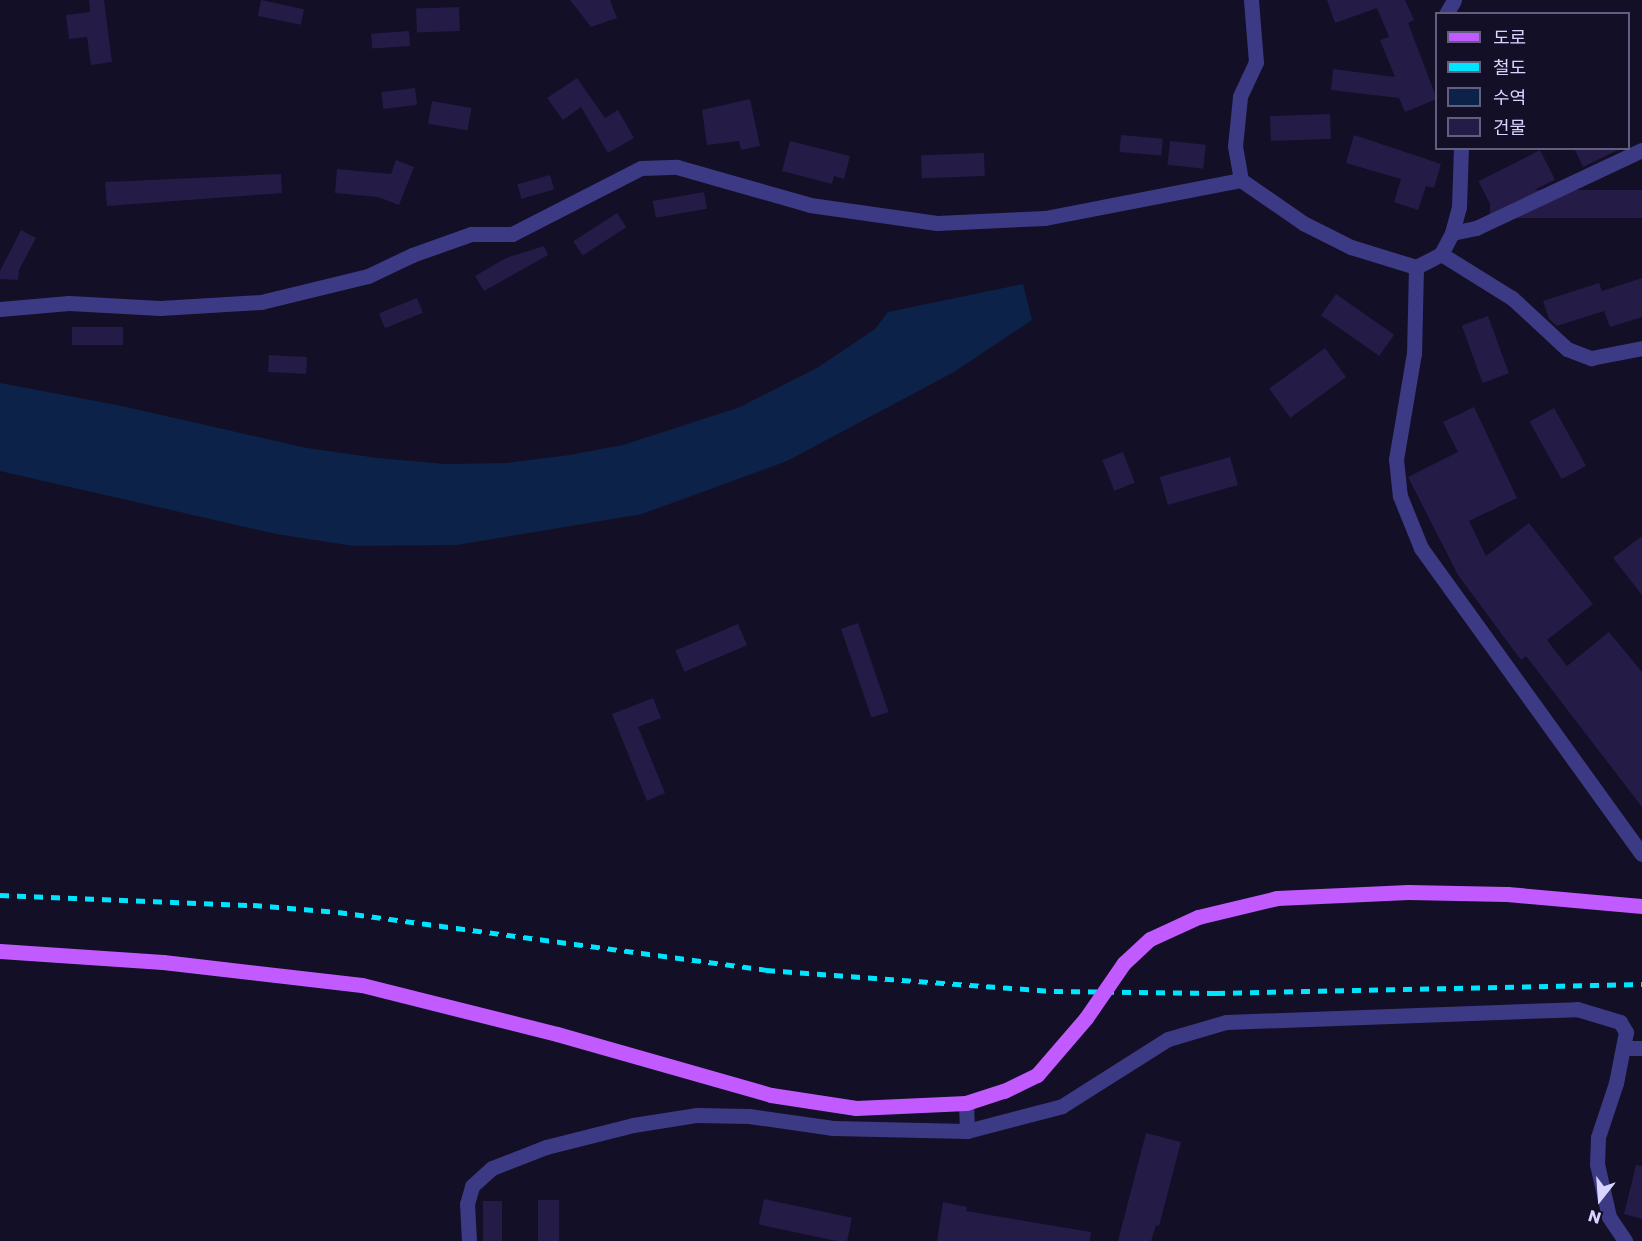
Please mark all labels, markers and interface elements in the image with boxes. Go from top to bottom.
legend [1435,12,1630,150]
text: 도로 [1493,25,1526,50]
text: 철도 [1493,55,1526,80]
text: 수역 [1493,85,1526,110]
text: 건물 [1493,115,1526,140]
north arrow [1570,1169,1630,1229]
text: N [1585,1204,1604,1229]

